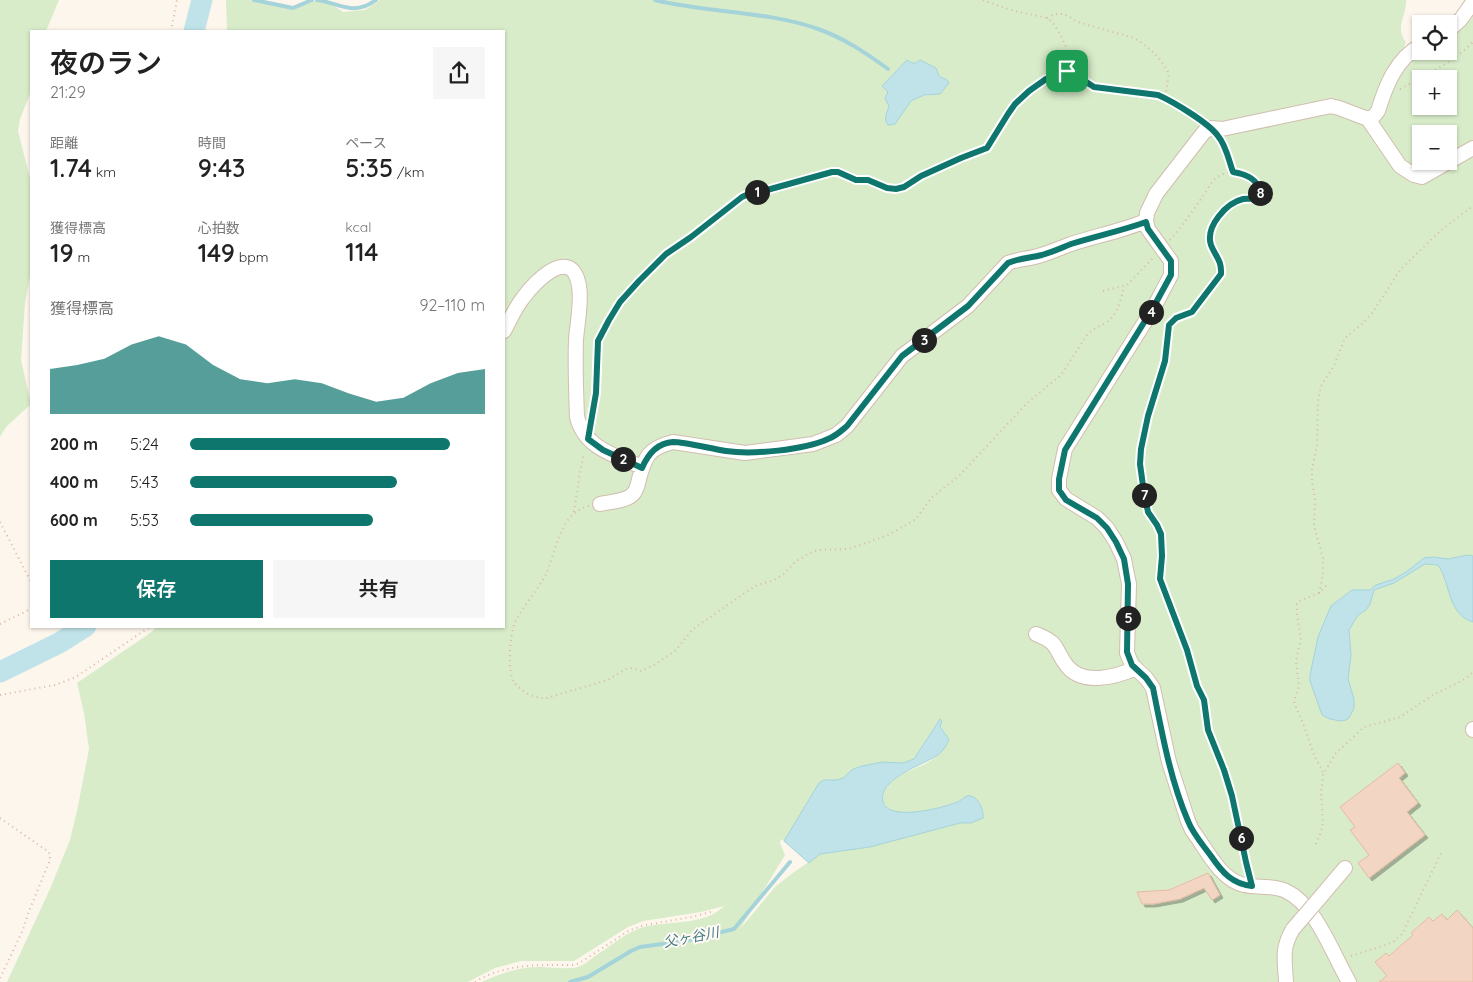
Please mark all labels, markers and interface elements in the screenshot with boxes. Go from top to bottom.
map controls [1412,15,1457,170]
button: locate [1412,15,1457,60]
text: 夜のラン [50,45,162,80]
button: share [433,47,485,99]
pin [1046,50,1088,92]
icon: arrive [1053,57,1081,85]
button: + [1412,70,1457,115]
text: 21:29 [50,82,86,102]
button: − [1412,125,1457,170]
text: 距離 [50,134,78,152]
text: 時間 [198,134,226,152]
text: ペース [345,134,387,152]
text: 1.74 [50,152,92,183]
text: 9:43 [198,152,245,183]
text: 5:35 [345,152,393,183]
text: km [92,163,116,181]
text: /km [393,163,424,181]
pin: 1 [744,180,770,204]
pin: 8 [1248,180,1272,206]
text: 1 [755,183,760,201]
text: 8 [1257,184,1264,202]
text: kcal [345,218,371,236]
text: 獲得標高 [50,219,106,237]
text: 心拍数 [198,219,240,237]
text: 114 [345,236,379,267]
text: 19 [50,237,74,268]
text: 149 [198,237,235,268]
text: m [74,248,90,266]
text: bpm [235,248,269,266]
text: 92–110 m [419,295,485,315]
text: 獲得標高 [50,298,114,318]
pin: 4 [1138,300,1164,324]
text: 4 [1147,303,1156,321]
pin: 3 [912,328,936,352]
text: 3 [921,331,928,349]
text: 200 m [50,434,98,454]
text: 5:24 [130,434,159,454]
pin: 2 [610,446,636,472]
text: 2 [620,450,627,468]
text: 400 m [50,472,98,492]
text: 5:43 [130,472,159,492]
pin: 7 [1132,482,1156,508]
text: 7 [1141,486,1148,504]
text: 600 m [50,510,98,530]
text: 5:53 [130,510,159,530]
button: 保存 [50,560,263,618]
button: 共有 [273,560,485,618]
pin: 5 [1116,606,1140,630]
text: 5 [1124,609,1133,627]
pin: 6 [1228,826,1254,850]
text: 6 [1238,829,1245,847]
water label: 父ヶ谷川 [662,922,722,951]

